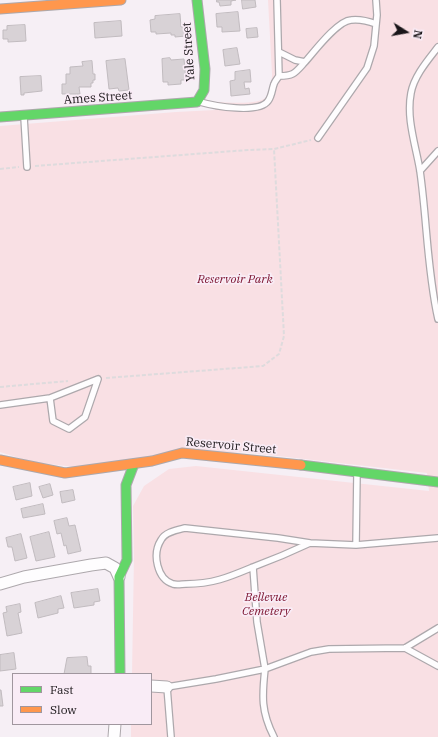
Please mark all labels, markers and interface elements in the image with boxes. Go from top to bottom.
north arrow [386,12,426,52]
street label: Yale Street [180,22,198,82]
text: N [410,29,425,40]
street label: Ames Street [63,88,133,108]
park label: Reservoir Park [197,273,273,287]
street label: Reservoir Street [185,435,277,457]
park label: Bellevue Cemetery [242,591,290,619]
legend [12,673,152,725]
text: Fast [50,682,74,697]
text: Slow [50,702,77,717]

